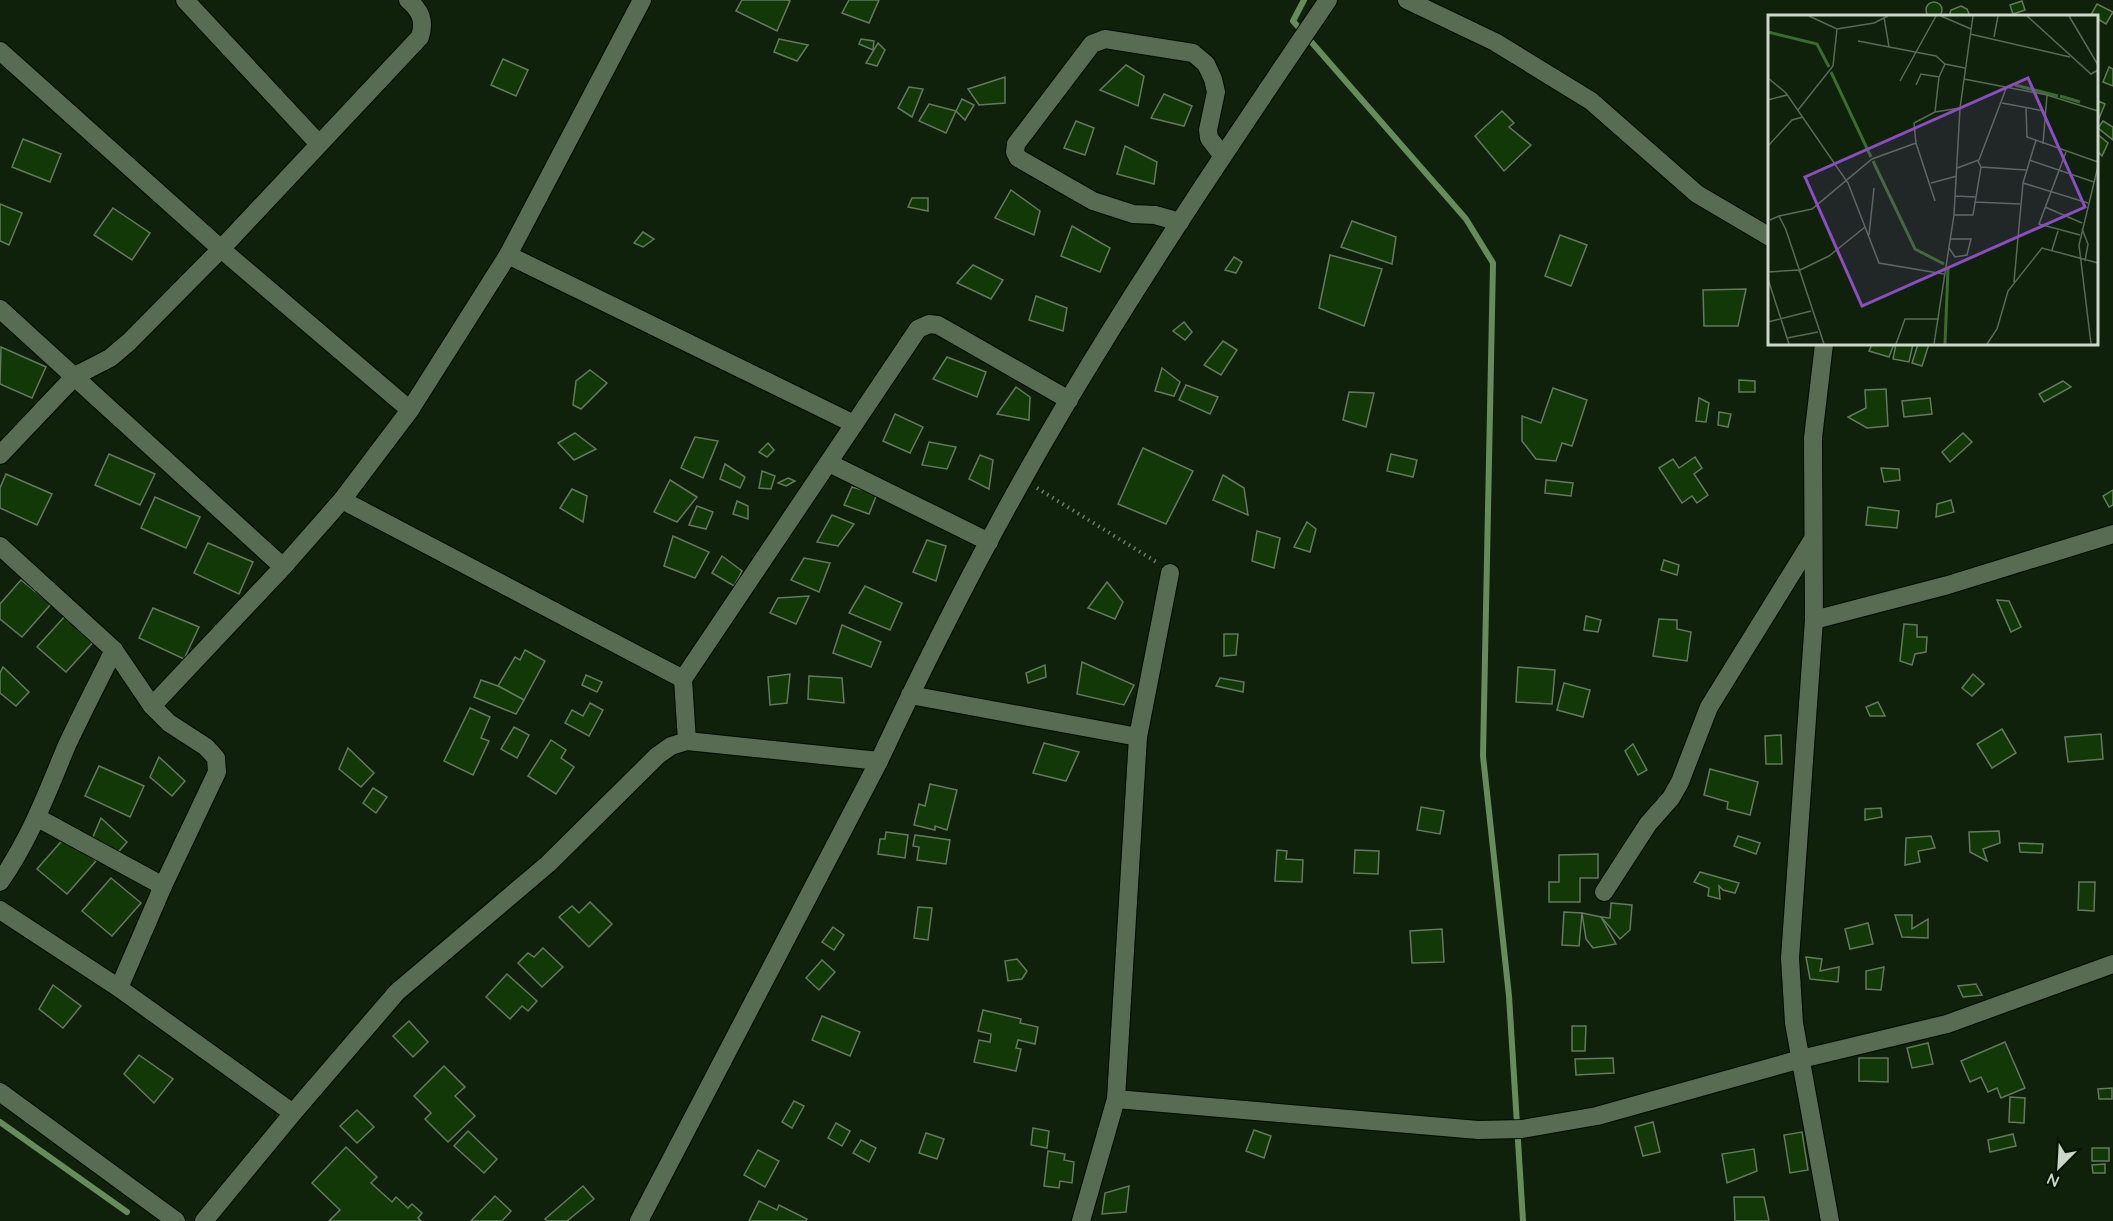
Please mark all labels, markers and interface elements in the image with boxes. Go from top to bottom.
inset map [1768,15,2098,345]
north arrow [2029,1137,2089,1197]
text: N [2043,1169,2062,1192]

